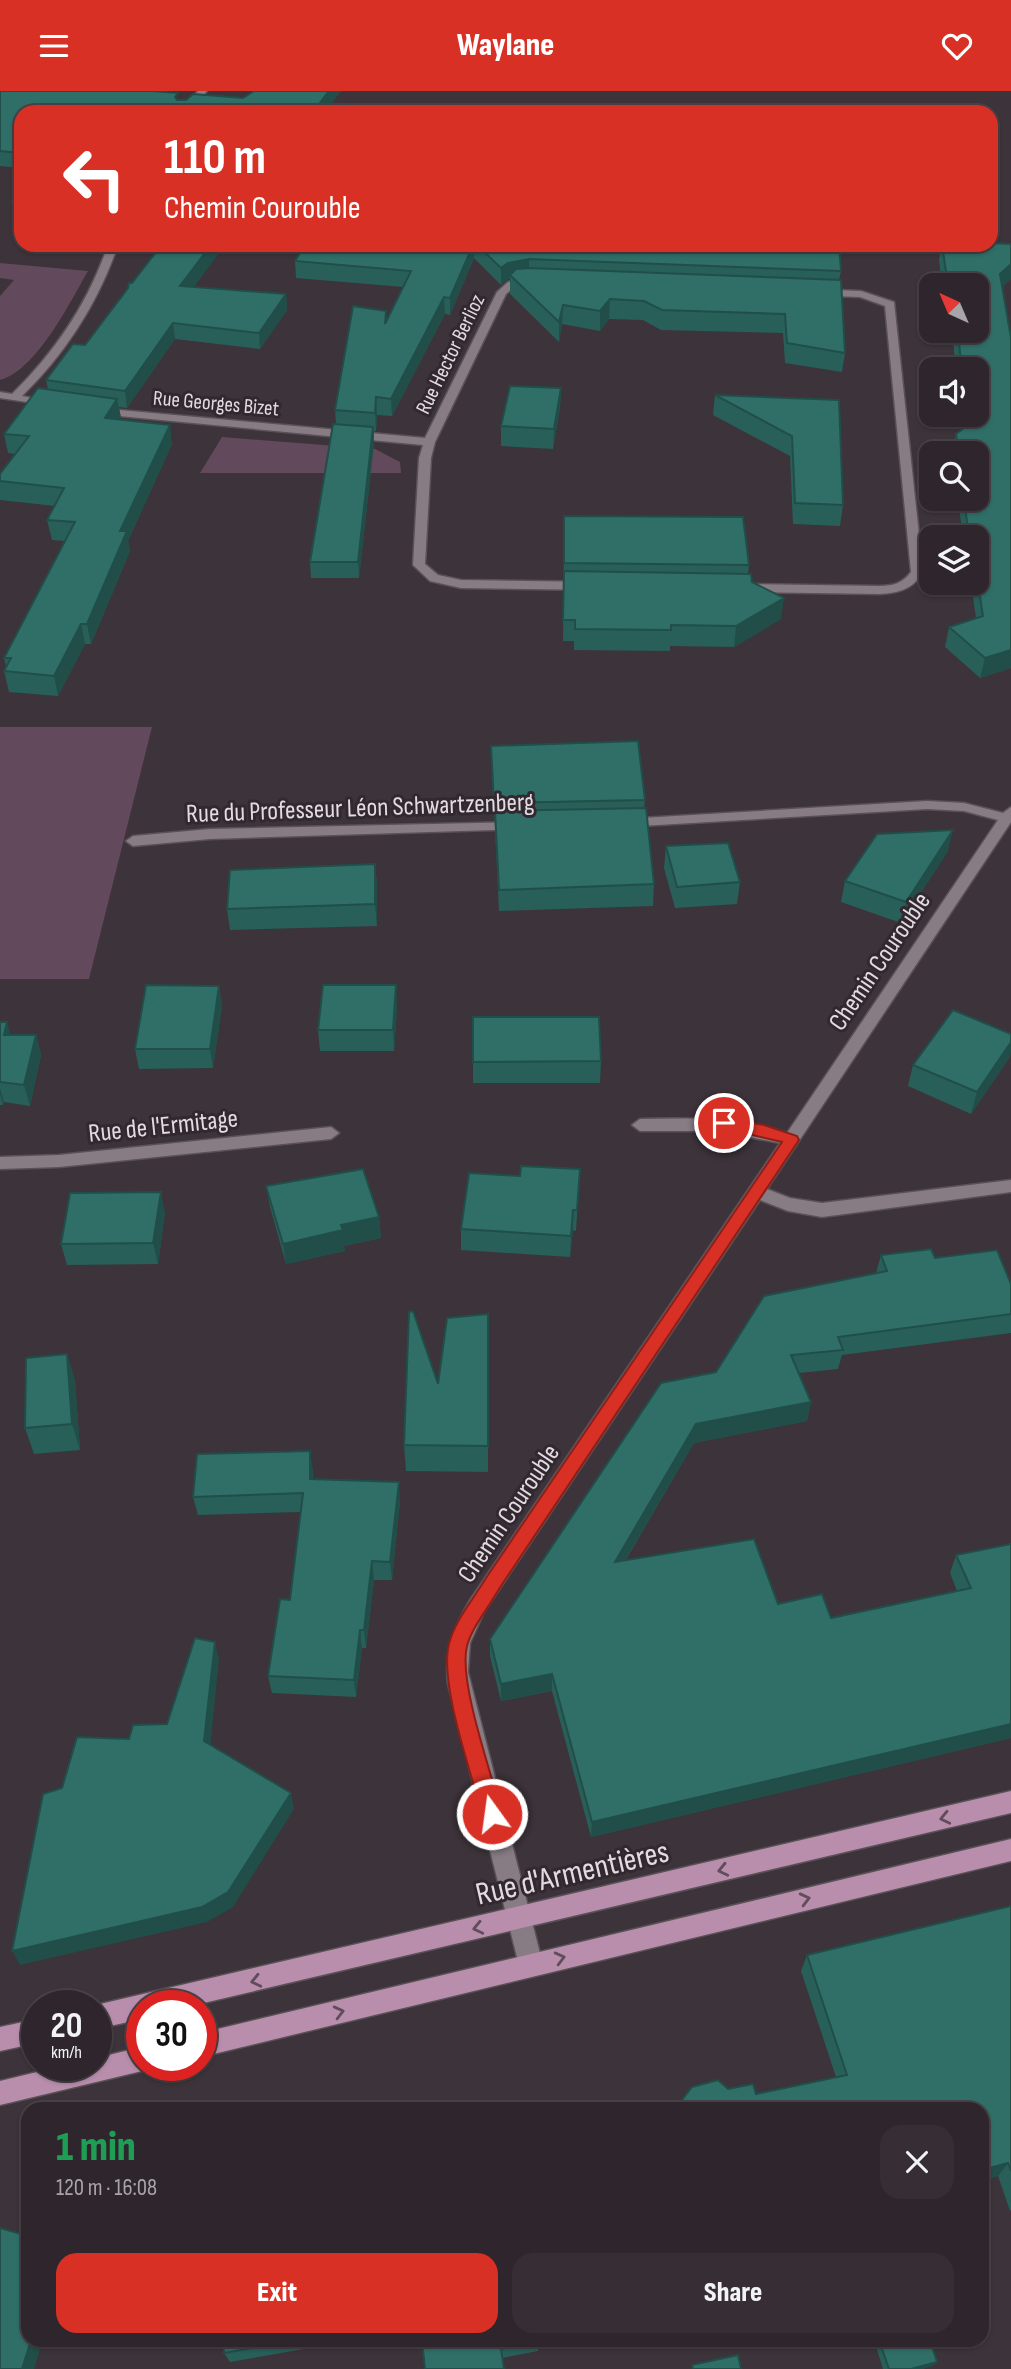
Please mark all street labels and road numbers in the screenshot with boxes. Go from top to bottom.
street label: Rue Hector Berlioz [411,290,490,418]
street label: Rue Georges Bizet [152,386,280,421]
street label: Rue du Professeur Léon Schwartzenberg [185,787,535,830]
street label: Chemin Courouble [823,887,938,1037]
street label: Rue de l'Ermitage [87,1103,239,1150]
street label: Chemin Courouble [452,1439,567,1589]
street label: Rue d'Armentières [472,1832,673,1915]

